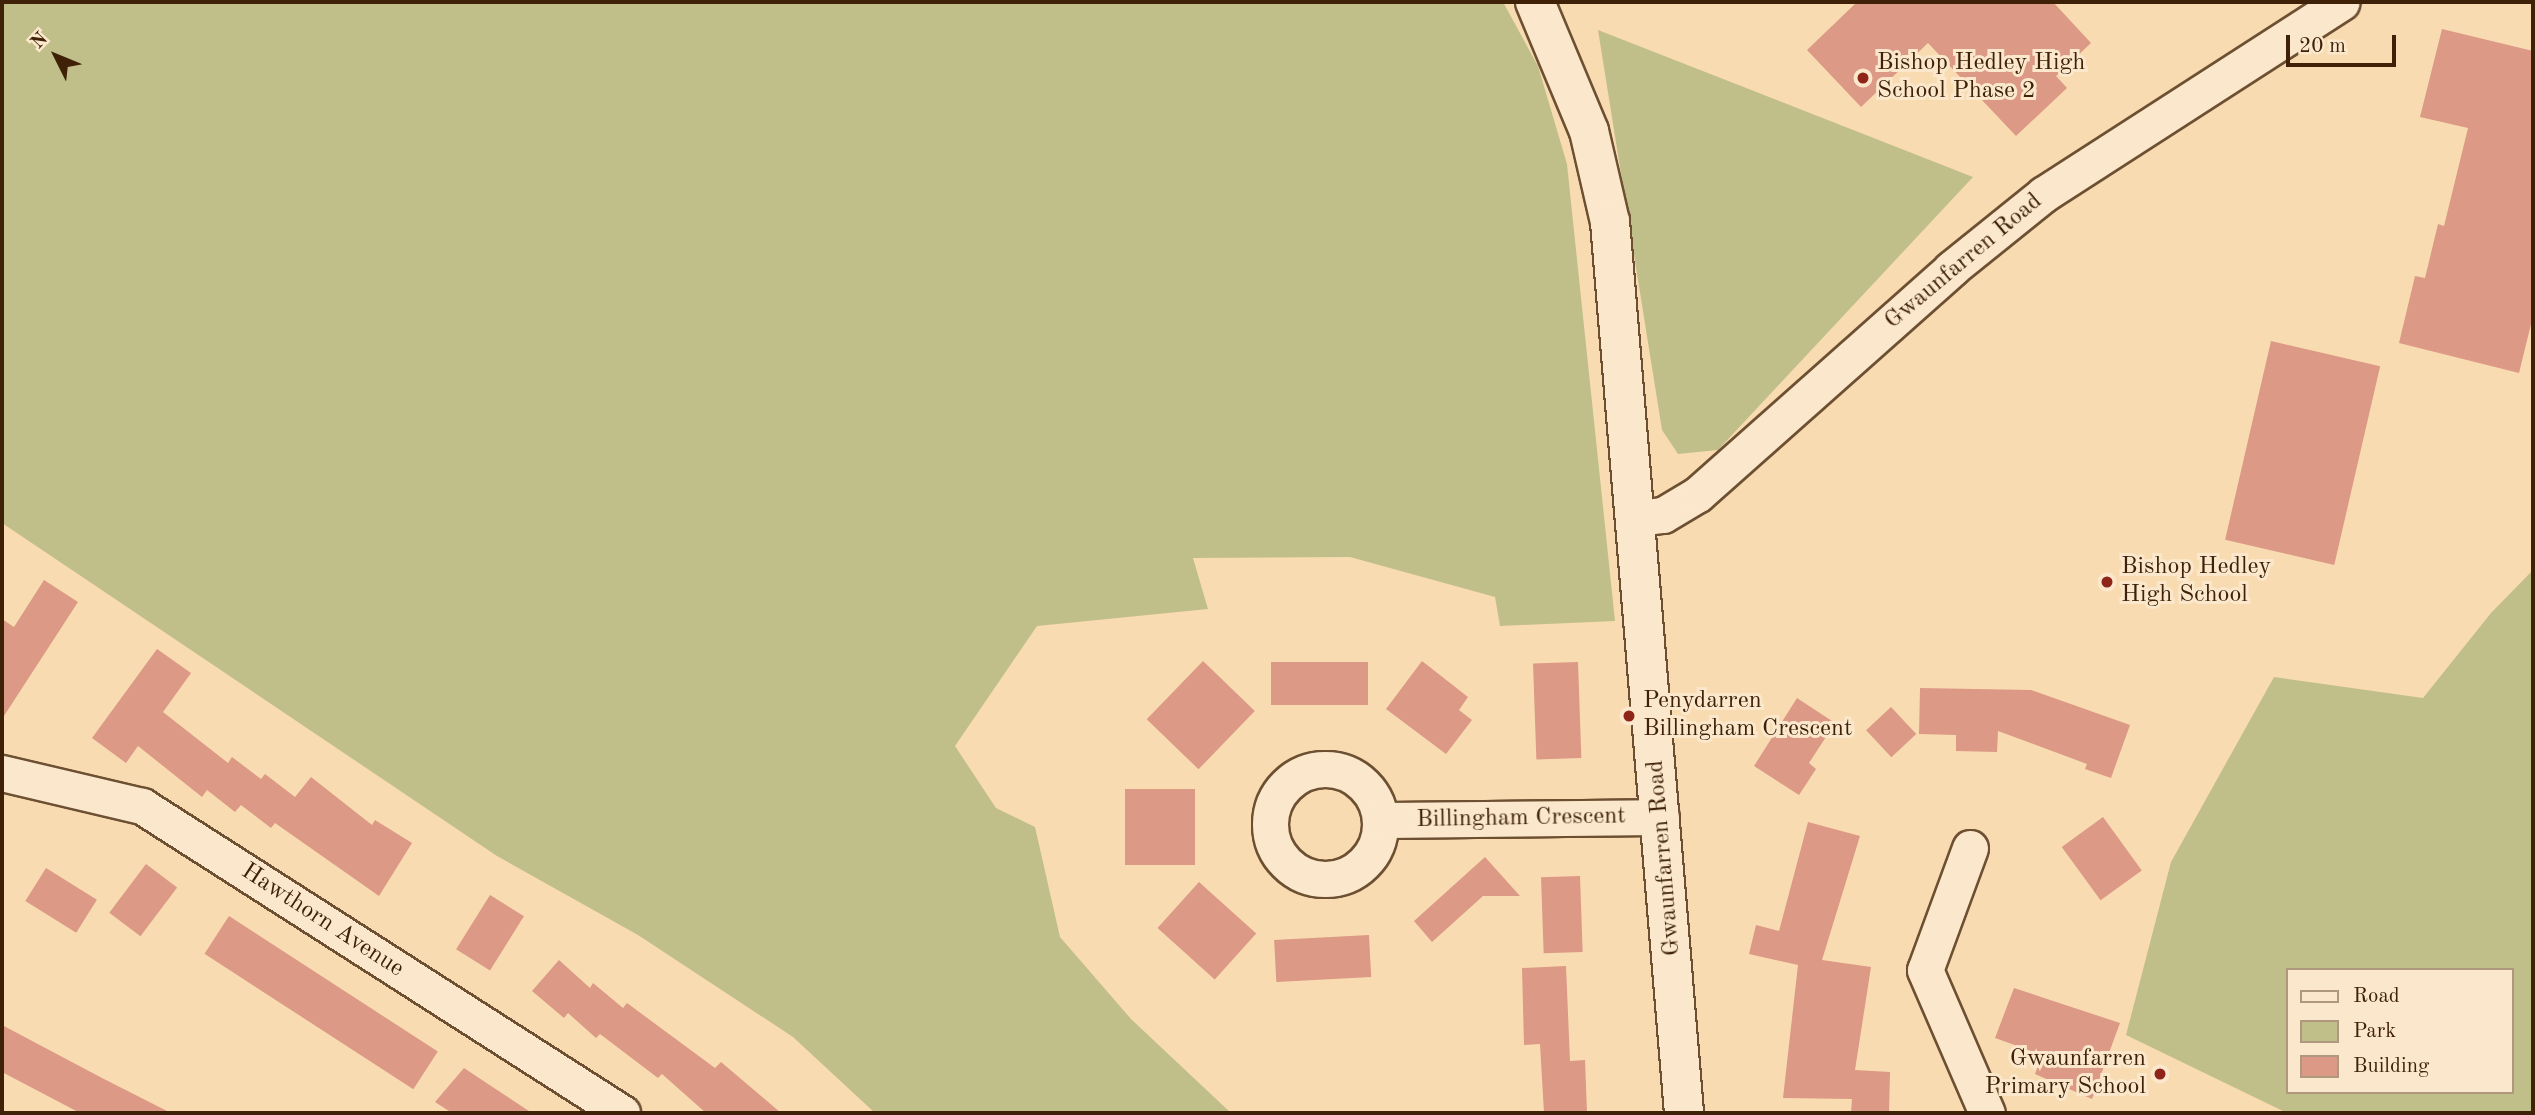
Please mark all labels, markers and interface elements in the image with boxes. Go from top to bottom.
north arrow [21,21,91,91]
scale bar [2290,21,2400,65]
text: N [28,30,52,53]
text: 20 m [2299,36,2346,57]
place label: Bishop Hedley High School Phase 2 [1877,50,2085,106]
marker: Bishop Hedley High School Phase 2 [1855,70,1871,86]
street label: Gwaunfarren Road [1880,188,2048,336]
place label: Bishop Hedley High School [2121,554,2271,610]
marker: Bishop Hedley High School [2099,574,2115,590]
place label: Penydarren Billingham Crescent [1643,688,1852,744]
marker: Penydarren Billingham Crescent [1621,708,1637,724]
street label: Gwaunfarren Road [1642,759,1688,957]
street label: Billingham Crescent [1416,803,1626,835]
street label: Hawthorn Avenue [235,858,409,984]
legend [2286,968,2514,1094]
text: Road [2353,986,2400,1007]
text: Park [2353,1021,2396,1042]
place label: Gwaunfarren Primary School [1984,1046,2146,1102]
text: Building [2353,1056,2429,1077]
marker: Gwaunfarren Primary School [2152,1066,2168,1082]

